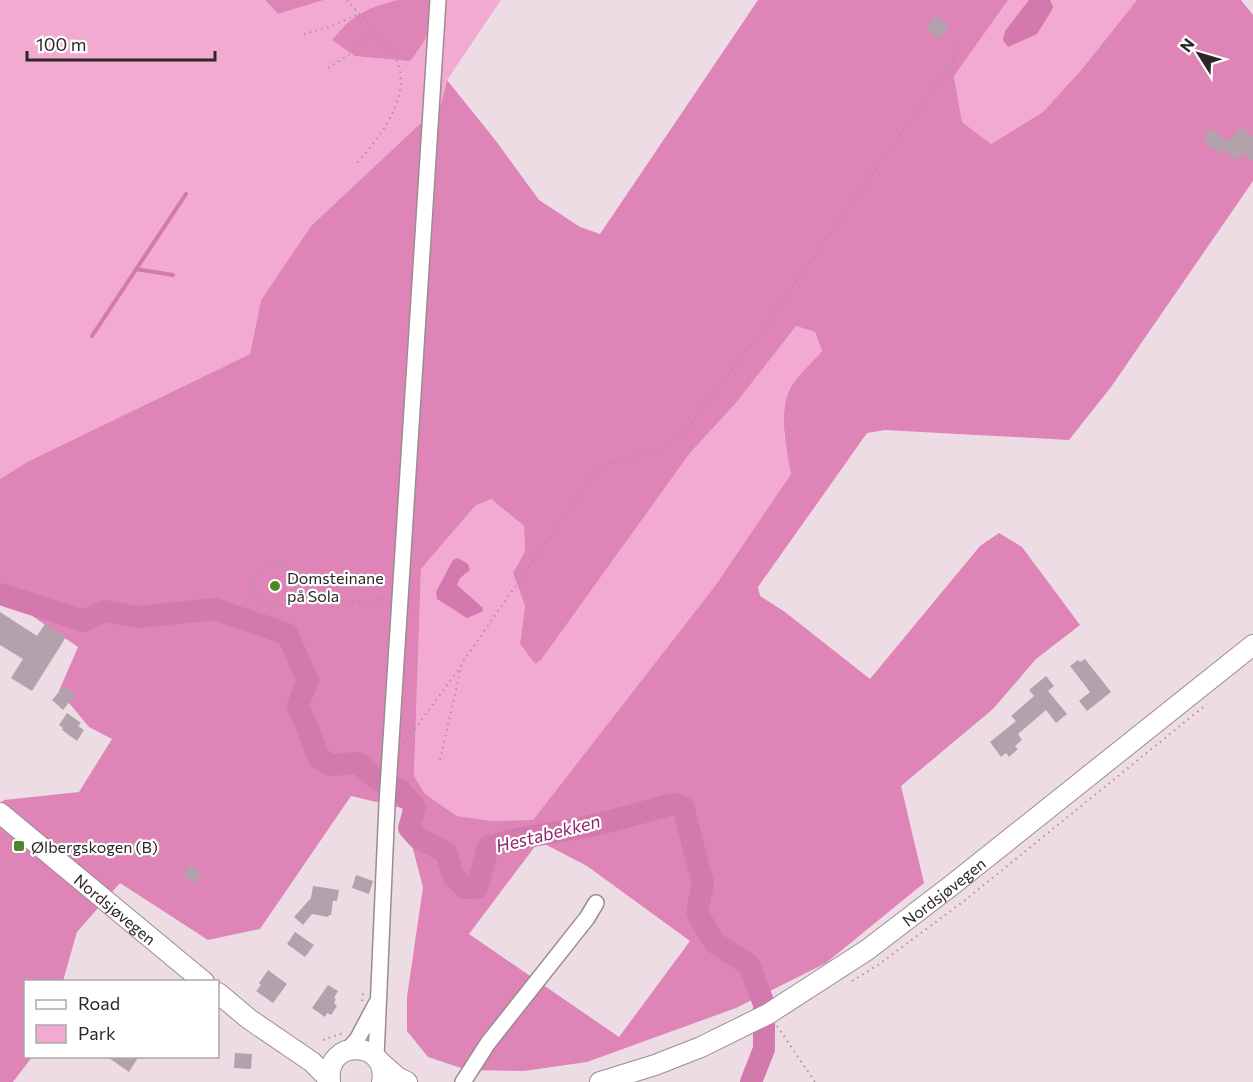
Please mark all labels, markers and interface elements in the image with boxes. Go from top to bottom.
scale bar [27,24,214,62]
north arrow [1169,24,1229,84]
text: 100 m [36,33,86,55]
text: N [1175,34,1198,55]
place label: Domsteinane på Sola [287,568,384,605]
marker: Domsteinane på Sola [268,579,282,593]
water label: Hestabekken [493,809,603,857]
place label: Ølbergskogen (B) [31,837,158,856]
marker: Ølbergskogen (B) [12,839,26,853]
street label: Nordsjøvegen [898,853,989,929]
street label: Nordsjøvegen [71,869,160,948]
legend [24,980,219,1058]
text: Road [78,992,120,1014]
text: Park [78,1022,116,1044]

